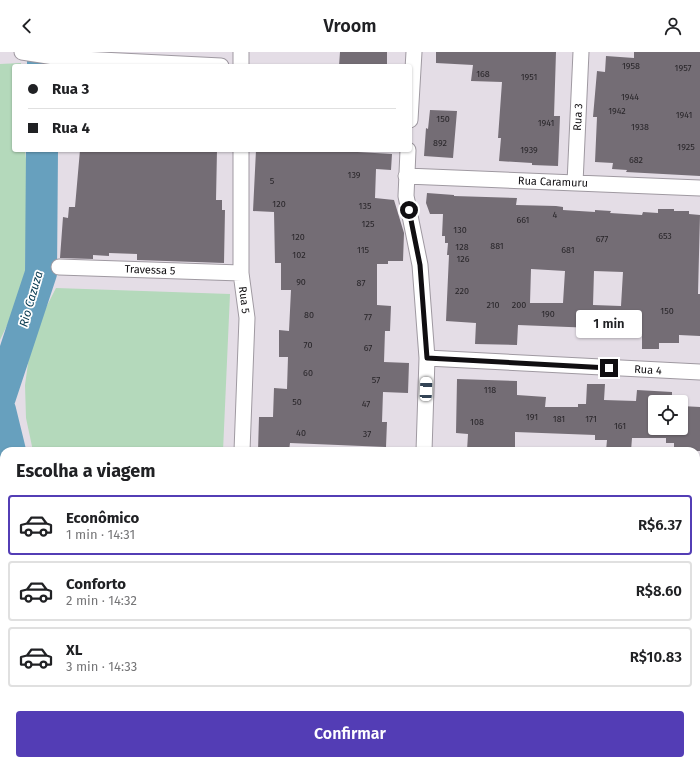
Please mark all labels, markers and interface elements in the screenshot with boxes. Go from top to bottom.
icon: back [16,15,38,37]
text: Vroom [324,15,376,37]
icon: person [662,15,684,37]
house number: 1958 [622,61,640,71]
house number: 1957 [675,63,691,73]
house number: 168 [476,69,490,79]
house number: 1951 [521,72,537,82]
text: Rua 3 [52,80,89,98]
house number: 1944 [621,92,639,102]
street label: Rua 3 [571,103,585,131]
house number: 1942 [608,106,626,116]
house number: 1941 [676,110,692,120]
house number: 150 [436,114,450,124]
house number: 1941 [538,118,554,128]
text: Rua 4 [52,119,90,137]
house number: 1938 [631,122,649,132]
house number: 892 [433,138,447,148]
house number: 1925 [677,142,695,152]
house number: 1939 [520,145,538,155]
house number: 682 [629,155,643,165]
house number: 139 [347,170,361,180]
street label: Rua Caramuru [518,174,588,190]
house number: 5 [270,176,275,186]
house number: 120 [272,199,286,209]
house number: 135 [359,201,372,211]
route start [400,201,418,219]
house number: 4 [553,210,558,220]
house number: 661 [516,215,530,225]
house number: 125 [362,219,375,229]
house number: 130 [453,225,467,235]
house number: 653 [658,231,672,241]
house number: 120 [291,232,305,242]
house number: 677 [596,234,608,244]
house number: 881 [490,241,504,251]
house number: 128 [455,242,469,252]
house number: 115 [357,245,370,255]
house number: 681 [561,245,575,255]
house number: 102 [292,250,306,260]
house number: 126 [456,254,470,264]
street label: Travessa 5 [124,263,176,277]
water label: Rio Cazuza [16,269,46,329]
house number: 90 [296,277,306,287]
house number: 87 [357,278,365,288]
street label: Rua 5 [236,286,252,315]
house number: 220 [455,286,469,296]
house number: 210 [486,300,500,310]
house number: 200 [512,300,526,310]
house number: 150 [660,306,674,316]
house number: 190 [541,309,555,319]
house number: 80 [304,310,314,320]
callout: 1 min [576,310,642,338]
house number: 77 [364,312,372,322]
text: 1 min [593,316,625,331]
house number: 70 [304,340,312,350]
house number: 67 [364,343,372,353]
route end [600,359,618,377]
street label: Rua 4 [634,363,662,377]
house number: 60 [303,368,313,378]
house number: 57 [372,375,380,385]
car [420,377,432,401]
house number: 118 [484,385,496,395]
map controls [648,395,688,435]
button: locate [648,395,688,435]
house number: 50 [292,397,302,407]
house number: 47 [362,399,370,409]
house number: 191 [526,412,538,422]
house number: 181 [553,414,565,424]
house number: 171 [585,414,597,424]
house number: 108 [470,417,484,427]
house number: 161 [614,421,626,431]
house number: 40 [296,428,306,438]
house number: 37 [363,429,371,439]
text: Escolha a viagem [16,460,156,482]
icon: car [18,507,54,543]
text: Econômico [66,509,139,527]
text: R$6.37 [638,516,682,534]
text: 1 min · 14:31 [66,527,135,542]
icon: car [18,573,54,609]
text: Conforto [66,575,126,593]
text: R$8.60 [636,582,682,600]
text: 2 min · 14:32 [66,593,137,608]
icon: car [18,639,54,675]
text: XL [66,641,82,659]
text: R$10.83 [630,648,682,666]
text: 3 min · 14:33 [66,659,137,674]
button: Confirmar [16,711,684,757]

